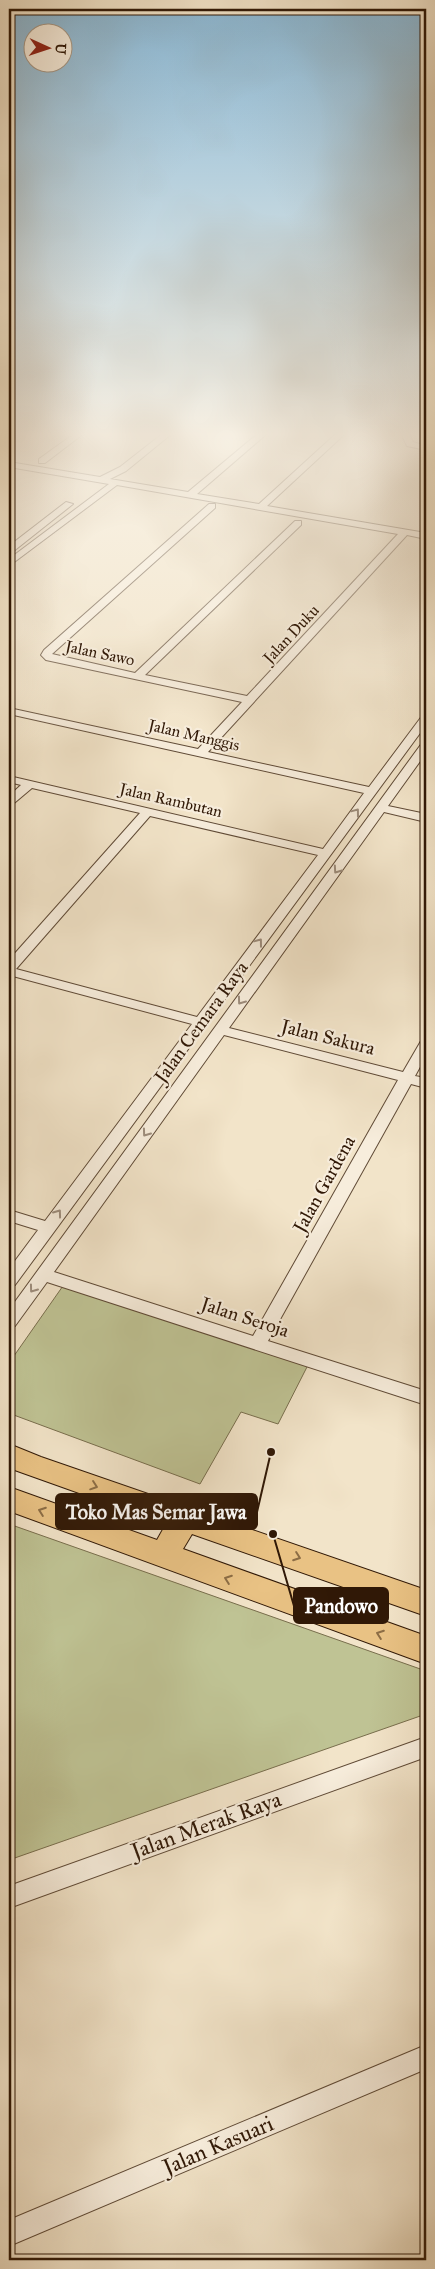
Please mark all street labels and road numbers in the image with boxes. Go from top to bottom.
street label: Jalan Duku [258,600,324,669]
street label: Jalan Sawo [61,636,136,671]
street label: Jalan Manggis [144,715,242,756]
street label: Jalan Rambutan [116,779,224,822]
street label: Jalan Cemara Raya [148,956,254,1090]
street label: Jalan Sakura [277,1014,378,1061]
street label: Jalan Gardena [287,1131,361,1239]
street label: Jalan Seroja [196,1291,293,1343]
street label: Jalan Merak Raya [125,1785,285,1865]
street label: Jalan Kasuari [157,2110,277,2181]

